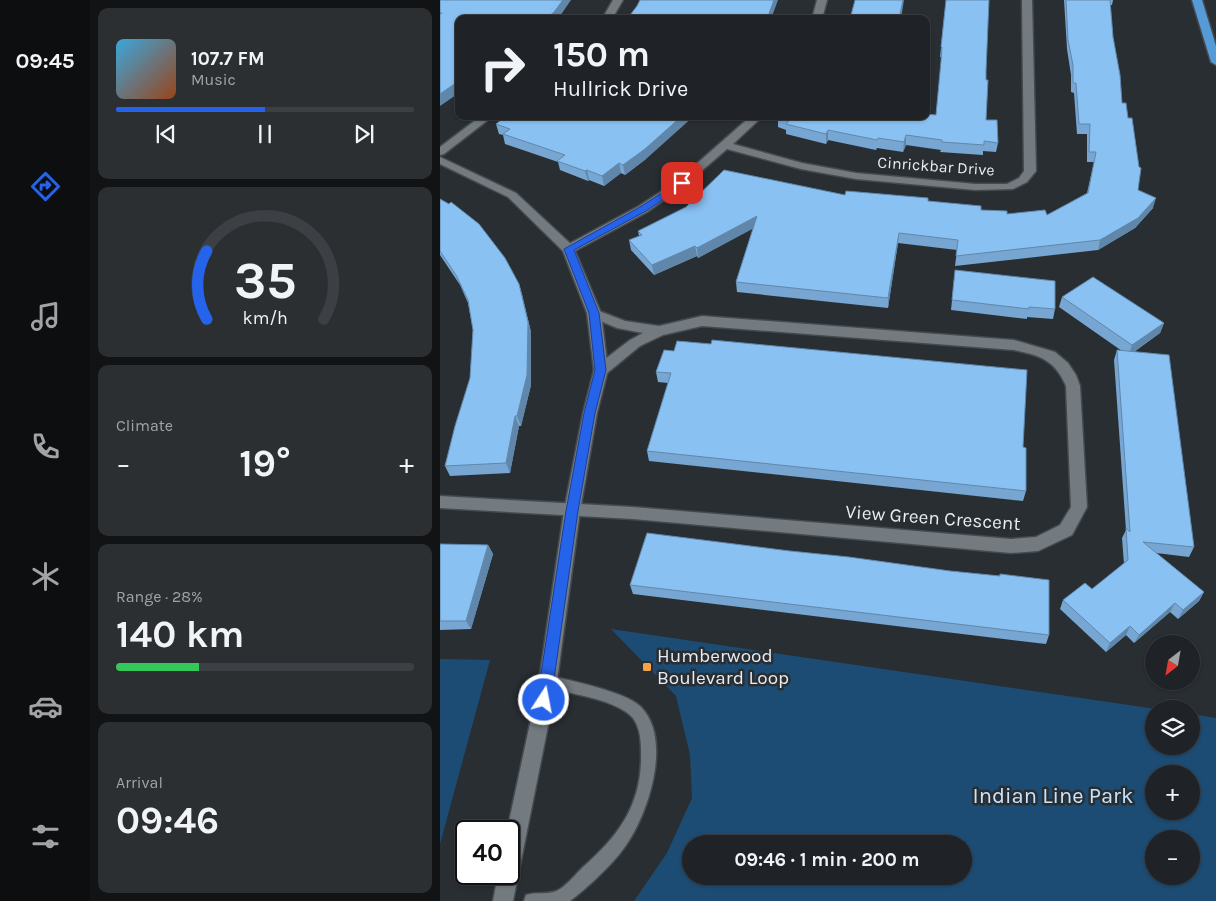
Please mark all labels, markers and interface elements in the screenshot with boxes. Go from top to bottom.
text: 150 m [553,34,650,75]
icon: right [470,35,535,100]
text: 09:45 [15,48,75,74]
text: 107.7 FM [191,48,265,70]
text: Music [191,70,236,89]
text: Hullrick Drive [553,76,688,102]
icon: previous [152,120,180,148]
icon: pause [251,120,279,148]
icon: next [350,120,378,148]
street label: Cinrickbar Drive [877,152,995,180]
pin [661,162,703,204]
icon: directions [28,169,63,204]
icon: arrive [668,169,696,197]
text: 35 [234,250,296,311]
icon: music [28,299,63,334]
text: km/h [242,308,288,329]
text: Climate [116,416,173,435]
icon: phone [28,429,63,464]
text: 19° [239,441,291,486]
text: − [116,447,131,480]
text: + [399,447,414,480]
street label: View Green Crescent [845,501,1021,535]
icon: climate [28,559,63,594]
text: Range · 28% [116,587,203,606]
text: 140 km [116,612,244,657]
north arrow [1145,635,1200,690]
map controls [1145,635,1200,885]
place label: Humberwood Boulevard Loop [657,645,789,689]
marker: Humberwood Boulevard Loop [641,661,653,673]
position arrow [517,673,569,725]
icon: car [28,689,63,724]
button: layers [1145,700,1200,755]
button: + [1145,765,1200,820]
text: Arrival [116,773,163,792]
park label: Indian Line Park [973,783,1133,809]
text: 09:46 [116,798,219,843]
icon: filters [28,819,63,854]
speed limit sign: 40 [455,820,520,885]
button: − [1145,830,1200,885]
text: 09:46 · 1 min · 200 m [734,849,920,871]

